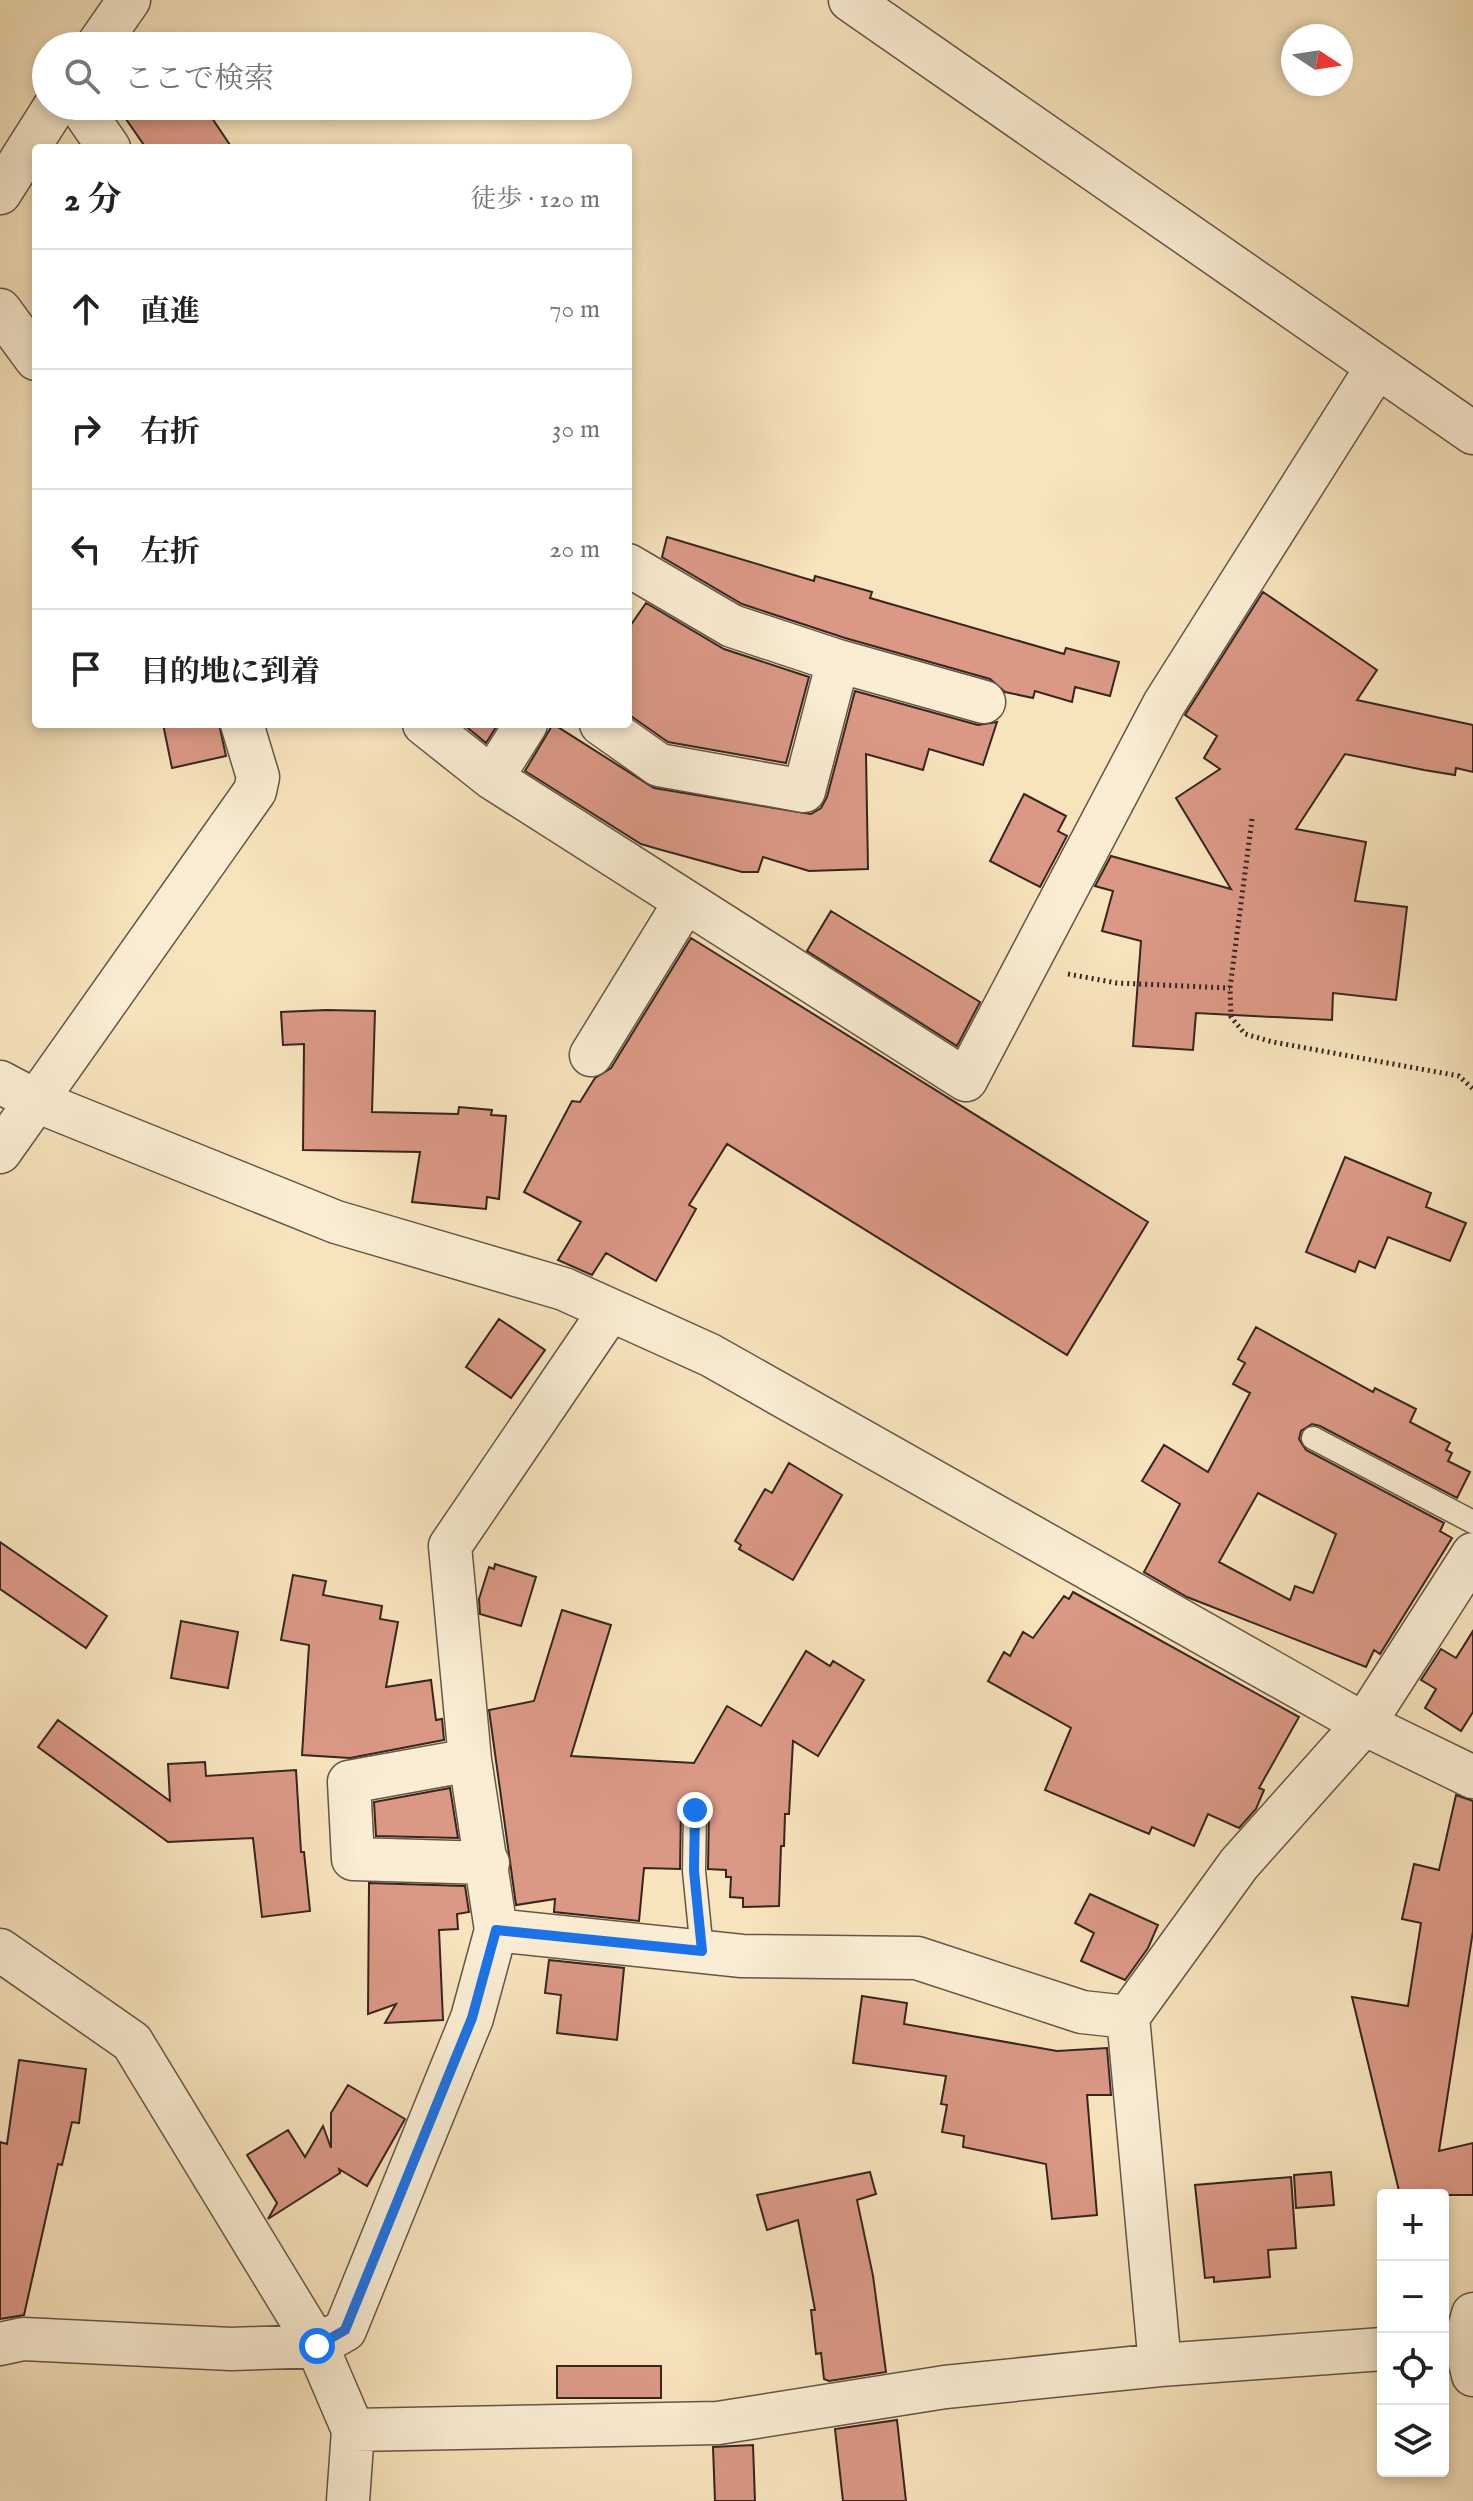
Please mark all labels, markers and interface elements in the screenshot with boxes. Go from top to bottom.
north arrow [1281,24,1353,96]
search box [32,32,632,120]
icon: search [60,54,104,98]
text: ここで検索 [124,61,274,99]
text: 2 分 [64,179,121,222]
text: 徒歩 · 120 m [470,183,600,216]
icon: ahead [64,287,108,331]
text: 70 m [549,293,600,326]
text: 直進 [140,294,200,332]
icon: right [64,407,108,451]
text: 30 m [552,413,600,446]
text: 右折 [140,414,200,452]
icon: left [64,527,108,571]
text: 20 m [549,533,600,566]
text: 左折 [140,534,200,572]
icon: arrive [64,647,108,691]
text: 目的地に到着 [140,654,320,692]
route end [677,1792,713,1828]
map controls [1377,2189,1449,2477]
button: + [1377,2189,1449,2261]
button: − [1377,2261,1449,2333]
route start [299,2328,335,2364]
button: locate [1377,2333,1449,2405]
button: layers [1377,2405,1449,2477]

